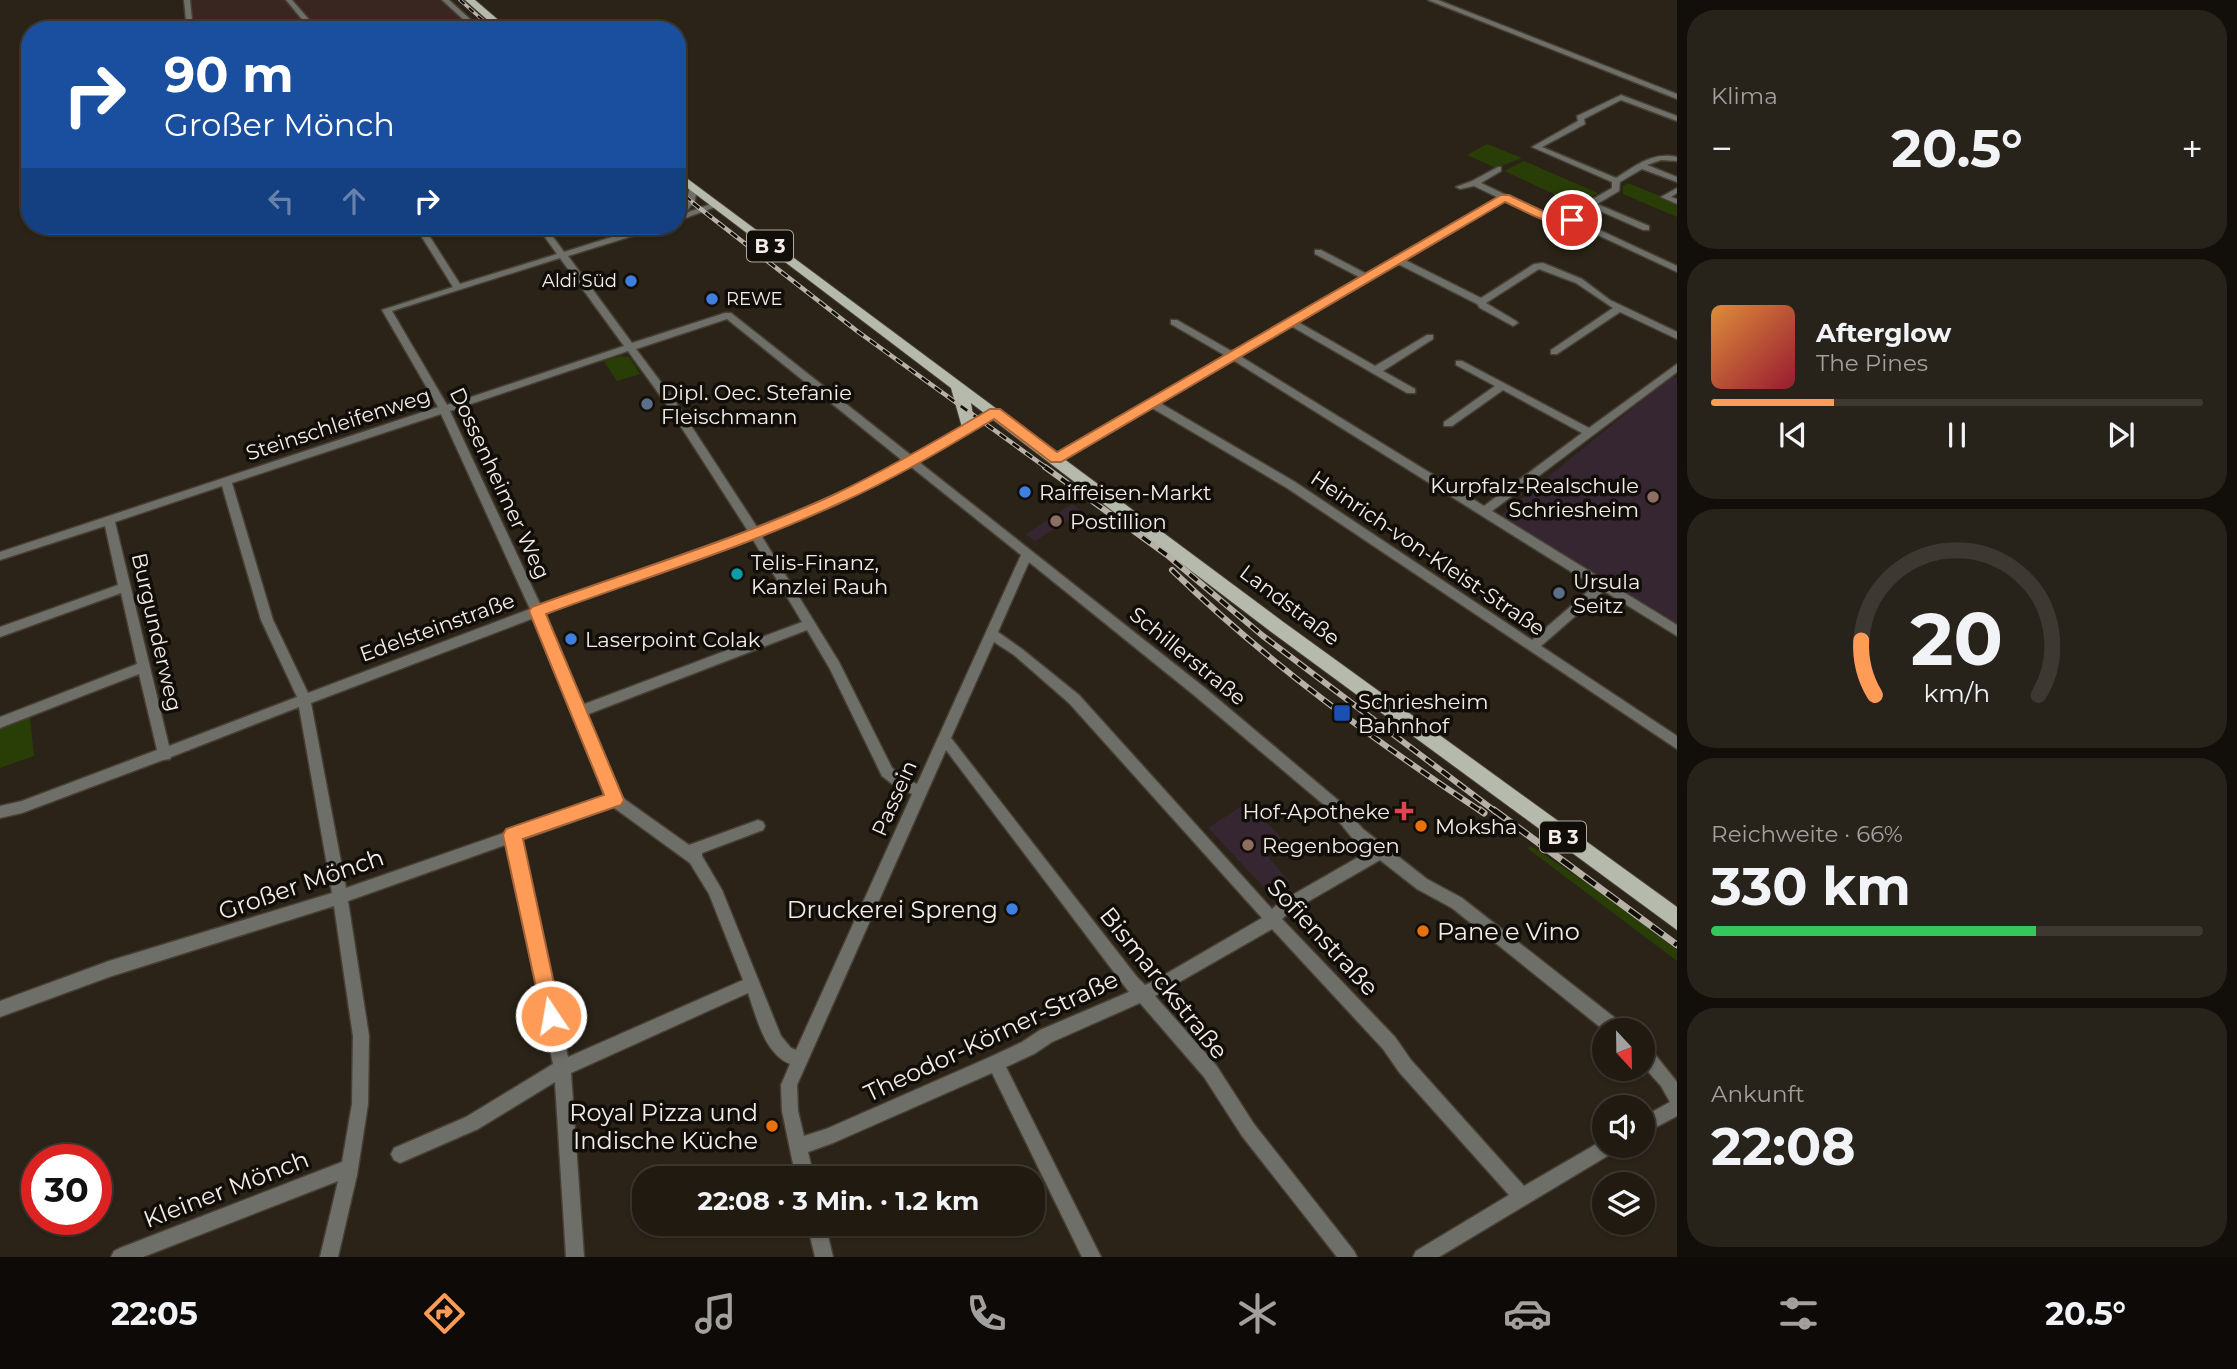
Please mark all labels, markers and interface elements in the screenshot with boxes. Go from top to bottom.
text: 90 m [164,45,294,104]
icon: right [49,49,140,140]
text: Klima [1711,82,1778,110]
text: Großer Mönch [164,105,395,144]
text: 20.5° [1891,117,2023,180]
text: − [1711,125,1733,172]
text: + [2181,125,2203,172]
icon: left [262,182,300,220]
icon: ahead [335,182,373,220]
icon: right [408,182,446,220]
pin [1542,190,1602,250]
icon: arrive [1553,201,1591,239]
road number: B 3 [747,230,793,262]
place label: Aldi Süd [542,270,617,292]
marker: Aldi Süd [623,273,639,289]
place label: REWE [726,288,783,310]
marker: REWE [704,291,720,307]
text: Afterglow [1816,317,1951,349]
text: The Pines [1816,349,1928,377]
place label: Dipl. Oec. Stefanie Fleischmann [661,380,852,429]
street label: Steinschleifenweg [243,382,433,466]
street label: Dossenheimer Weg [445,383,555,583]
marker: Dipl. Oec. Stefanie Fleischmann [639,396,655,412]
icon: previous [1774,416,1812,454]
icon: pause [1938,416,1976,454]
icon: next [2102,416,2140,454]
street label: Heinrich-von-Kleist-Straße [1306,465,1550,641]
place label: Kurpfalz-Realschule Schriesheim [1430,473,1639,522]
place label: Raiffeisen-Markt [1039,480,1211,505]
marker: Raiffeisen-Markt [1017,484,1033,500]
marker: Kurpfalz-Realschule Schriesheim [1645,489,1661,505]
place label: Postillion [1070,509,1167,534]
marker: Postillion [1048,513,1064,529]
street label: Burgunderweg [127,550,187,714]
place label: Telis-Finanz, Kanzlei Rauh [751,550,888,599]
street label: Landstraße [1235,559,1345,651]
marker: Telis-Finanz, Kanzlei Rauh [729,566,745,582]
place label: Ursula Seitz [1573,569,1640,618]
marker: Ursula Seitz [1551,585,1567,601]
street label: Edelsteinstraße [356,587,518,667]
text: 20 [1911,595,2003,683]
street label: Schillerstraße [1125,602,1251,710]
place label: Laserpoint Colak [585,627,761,652]
marker: Laserpoint Colak [563,631,579,647]
text: km/h [1924,677,1990,707]
place label: Schriesheim Bahnhof [1358,689,1488,738]
marker: Schriesheim Bahnhof [1332,703,1352,723]
street label: Passein [866,756,922,840]
place label: Hof-Apotheke [1242,799,1390,824]
marker: Hof-Apotheke [1396,803,1412,819]
place label: Moksha [1435,814,1517,839]
marker: Moksha [1413,818,1429,834]
text: Reichweite · 66% [1711,820,1903,848]
road number: B 3 [1540,822,1586,852]
place label: Regenbogen [1262,833,1400,858]
marker: Regenbogen [1240,837,1256,853]
street label: Großer Mönch [214,842,388,926]
text: 330 km [1711,855,1911,918]
street label: Sofienstraße [1261,872,1385,1002]
place label: Druckerei Spreng [787,895,998,924]
marker: Druckerei Spreng [1004,901,1020,917]
street label: Bismarckstraße [1094,901,1234,1065]
place label: Pane e Vino [1437,917,1580,946]
marker: Pane e Vino [1415,923,1431,939]
street label: Theodor-Körner-Straße [859,964,1123,1108]
position arrow [514,979,588,1053]
north arrow [1592,1018,1656,1082]
map controls [1592,1018,1655,1235]
text: Ankunft [1711,1080,1805,1108]
button: sound [1592,1095,1655,1158]
place label: Royal Pizza und Indische Küche [569,1098,758,1155]
text: 22:08 [1711,1115,1856,1178]
marker: Royal Pizza und Indische Küche [764,1118,780,1134]
speed limit sign: 30 [21,1144,112,1235]
street label: Kleiner Mönch [139,1144,313,1234]
button: layers [1592,1172,1655,1235]
text: 22:08 · 3 Min. · 1.2 km [698,1185,979,1217]
icon: directions [420,1289,469,1338]
icon: music [691,1289,740,1338]
icon: phone [962,1289,1011,1338]
icon: climate [1233,1289,1282,1338]
icon: car [1503,1289,1552,1338]
icon: filters [1774,1289,1823,1338]
text: 22:05 [111,1294,198,1333]
text: 20.5° [2045,1294,2126,1333]

